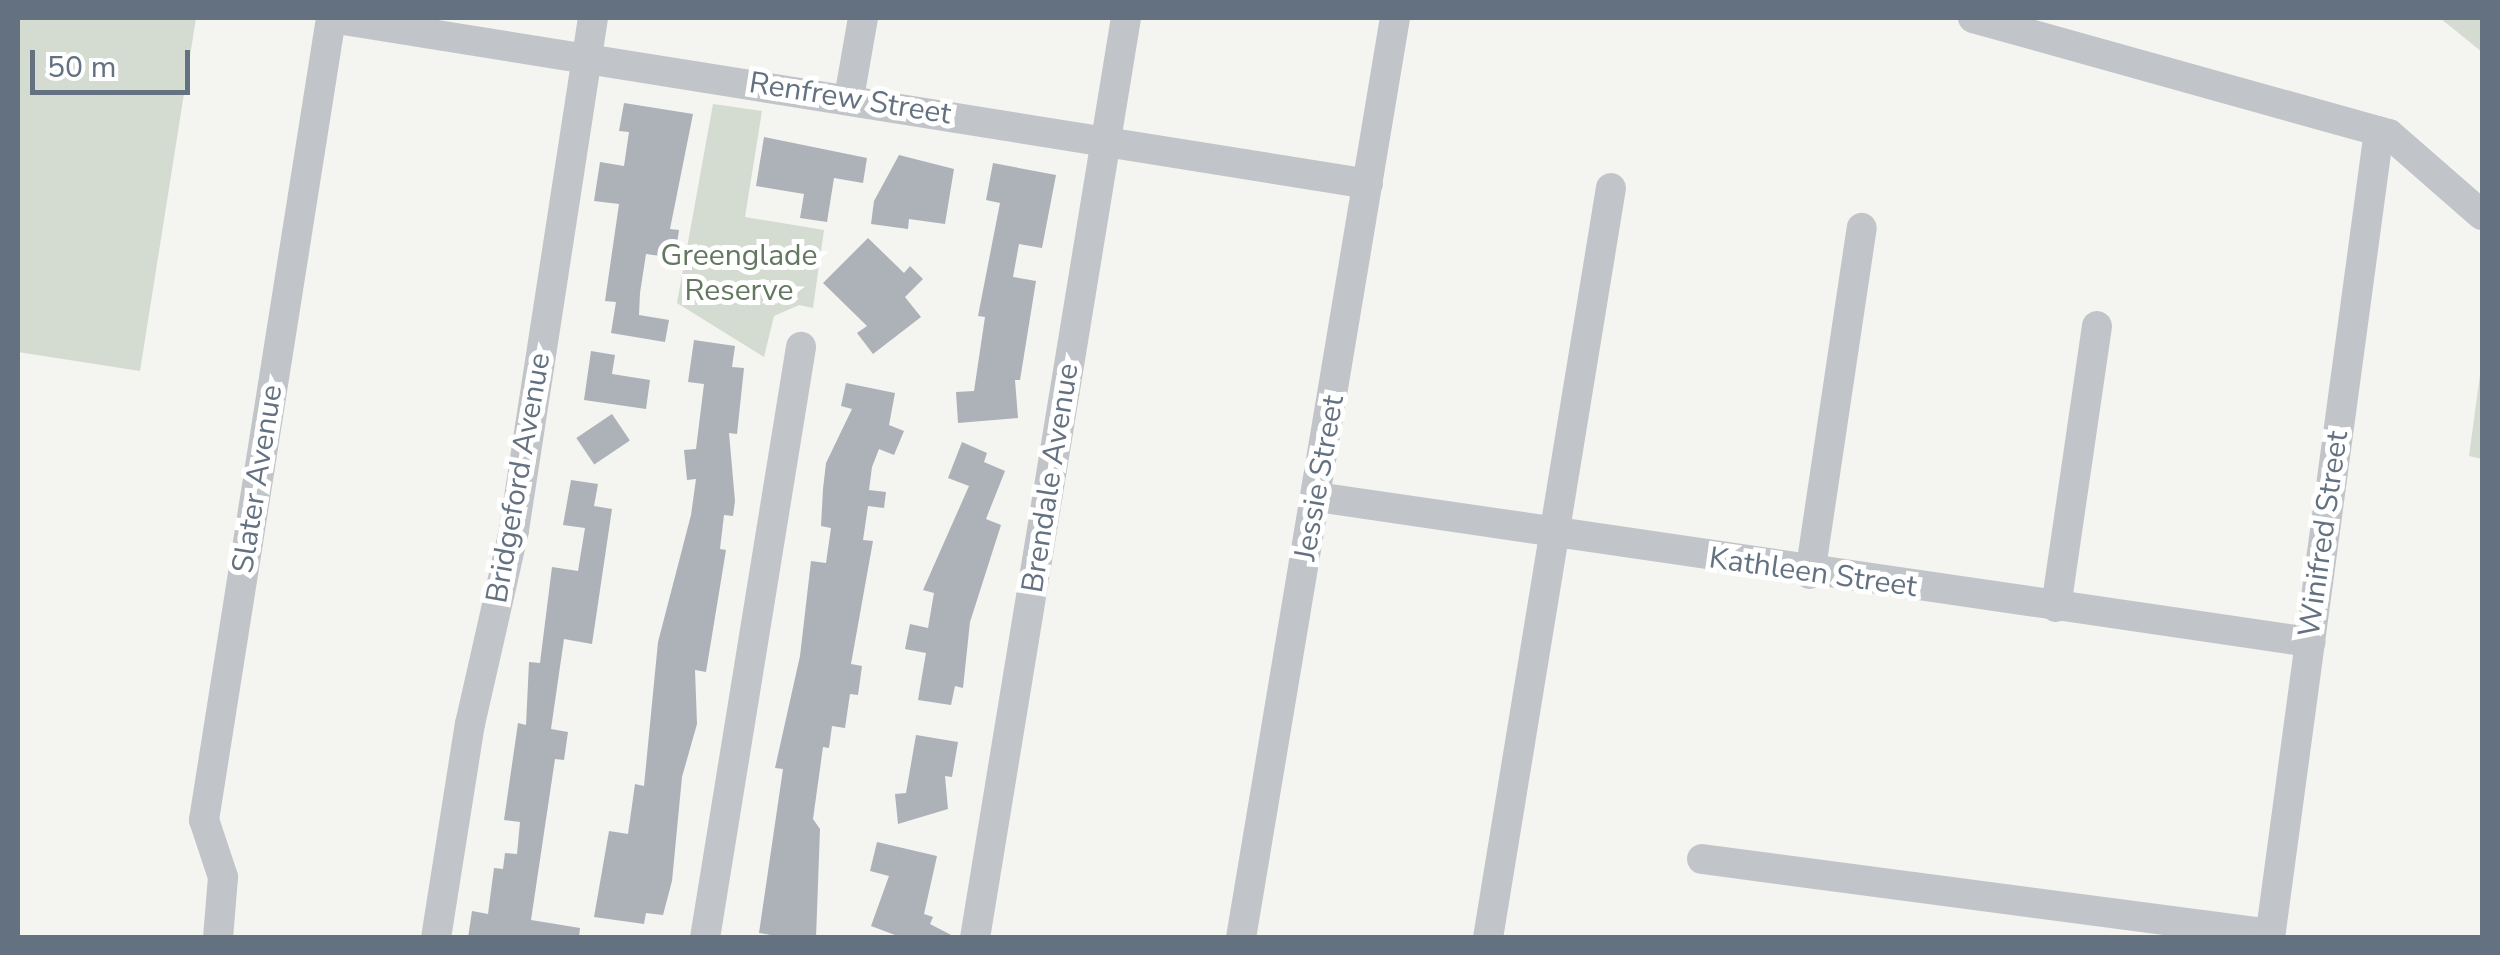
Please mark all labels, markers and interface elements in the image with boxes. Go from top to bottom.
scale bar [35,30,195,92]
text: 50 m [47,47,116,88]
street label: Renfrew Street [747,65,953,133]
park label: Greenglade Reserve [660,238,818,308]
street label: Bridgeford Avenue [479,350,559,606]
street label: Brendale Avenue [1015,361,1087,595]
street label: Slater Avenue [225,382,291,576]
street label: Jessie Street [1288,393,1352,563]
street label: Winifred Street [2292,429,2356,639]
street label: Kathleen Street [1707,541,1919,605]

